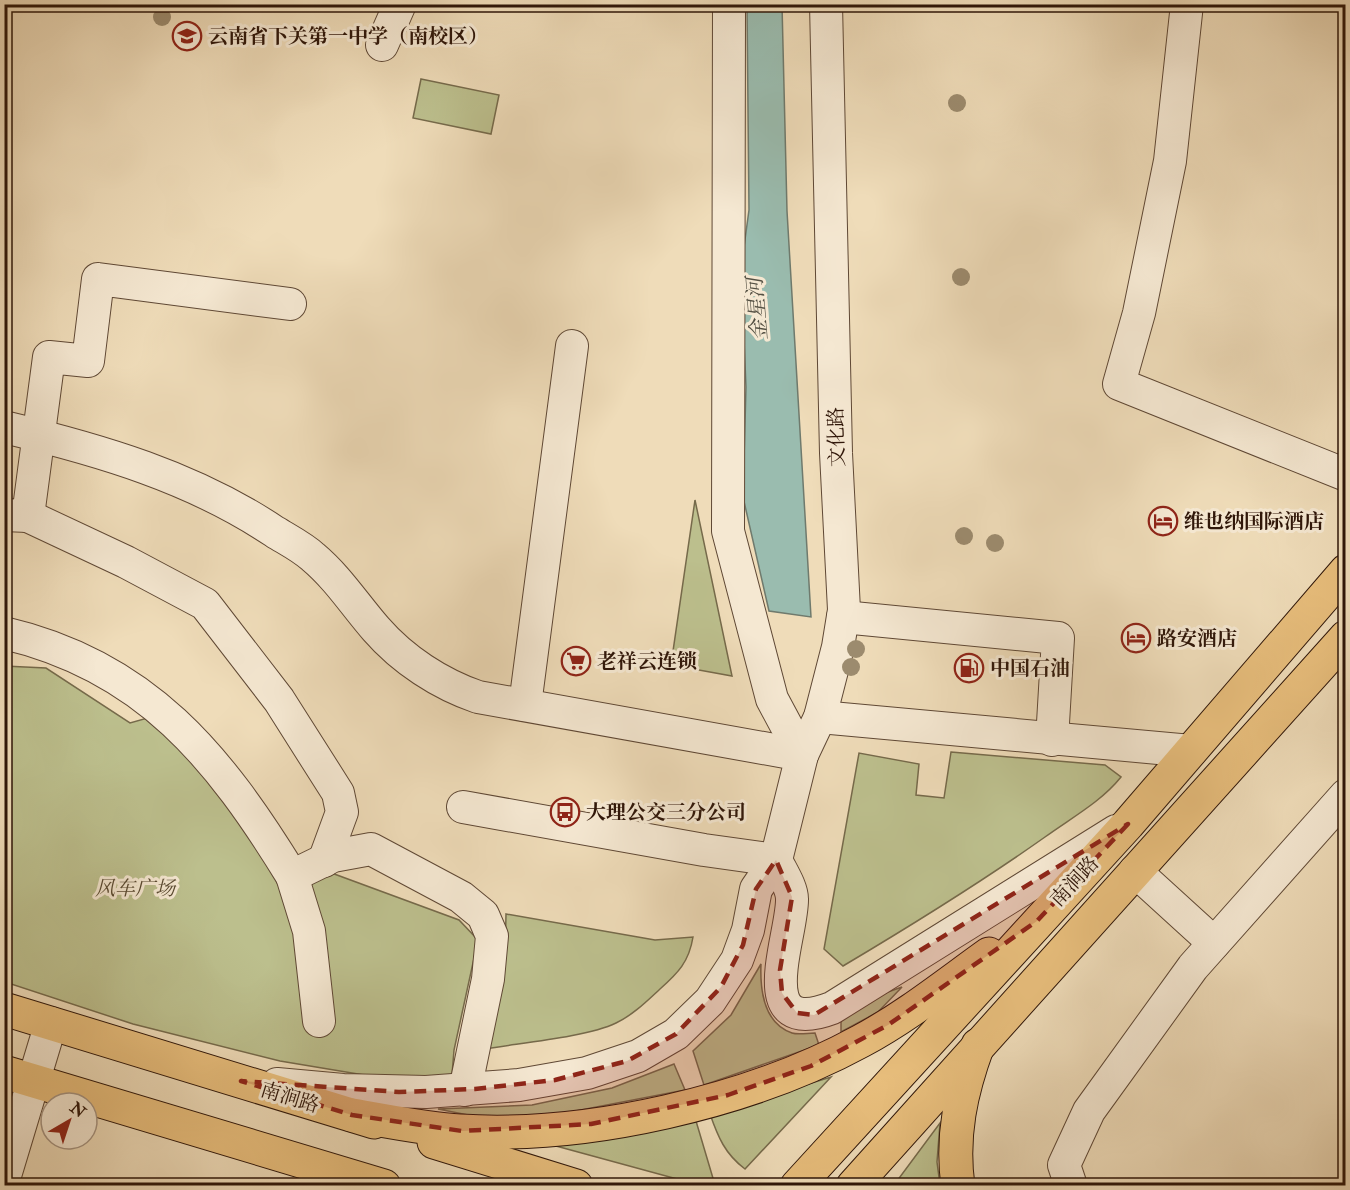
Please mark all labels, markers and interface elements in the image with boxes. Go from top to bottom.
school or university icon: 云南省下关第一中学（南校区） [171,20,203,52]
place label: 云南省下关第一中学（南校区） [208,24,488,49]
water label: 金星河 [741,272,774,342]
street label: 文化路 [823,407,850,467]
hotel icon: 维也纳国际酒店 [1147,505,1179,537]
place label: 维也纳国际酒店 [1184,509,1324,534]
hotel icon: 路安酒店 [1120,622,1152,654]
place label: 路安酒店 [1157,626,1237,651]
supermarket icon: 老祥云连锁 [560,645,592,677]
place label: 老祥云连锁 [597,649,697,674]
fuel station icon: 中国石油 [953,652,985,684]
place label: 中国石油 [990,656,1070,681]
bus stop icon: 大理公交三分公司 [549,796,581,828]
place label: 大理公交三分公司 [586,800,746,825]
street label: 南涧路 [1045,851,1104,912]
park label: 风车广场 [95,876,177,901]
street label: 南涧路 [258,1077,322,1118]
north arrow [39,1091,99,1151]
text: N [65,1097,90,1123]

